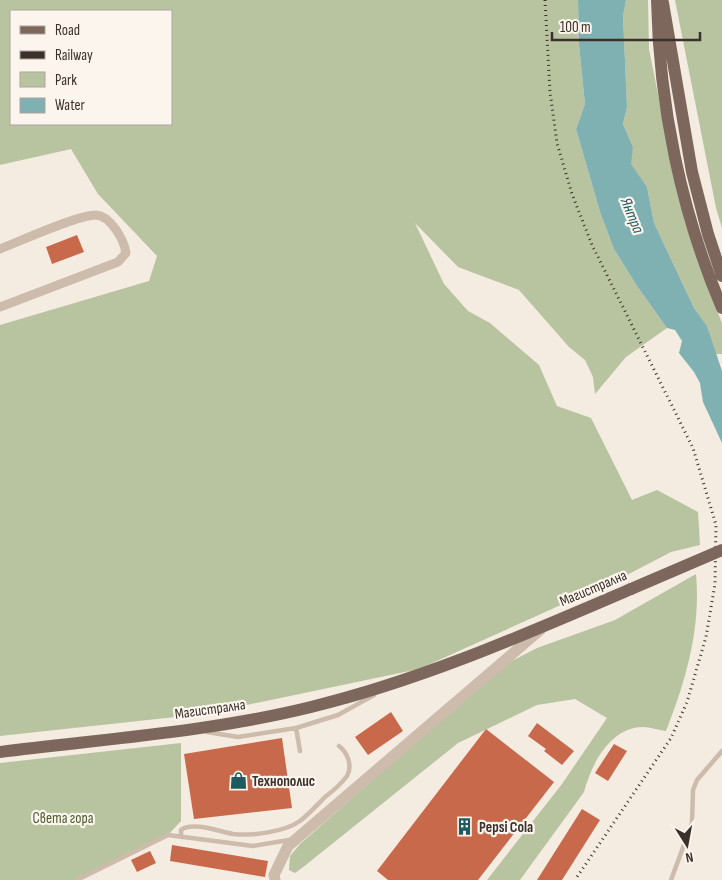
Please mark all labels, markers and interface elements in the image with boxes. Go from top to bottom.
legend [10,10,172,125]
scale bar [552,10,700,42]
text: 100 m [560,18,591,37]
text: Road [55,21,80,40]
text: Railway [55,46,93,65]
text: Park [55,71,77,90]
text: Water [55,96,86,115]
water label: Янтра [616,194,648,237]
street label: Магистрална [557,566,630,611]
street label: Магистрална [173,695,247,724]
shop icon: Технополис [228,771,248,791]
place label: Технополис [252,772,315,791]
park label: Света гора [32,809,94,828]
building icon: Pepsi Cola [455,817,475,837]
place label: Pepsi Cola [479,818,533,837]
north arrow [662,820,712,870]
text: N [684,848,695,866]

